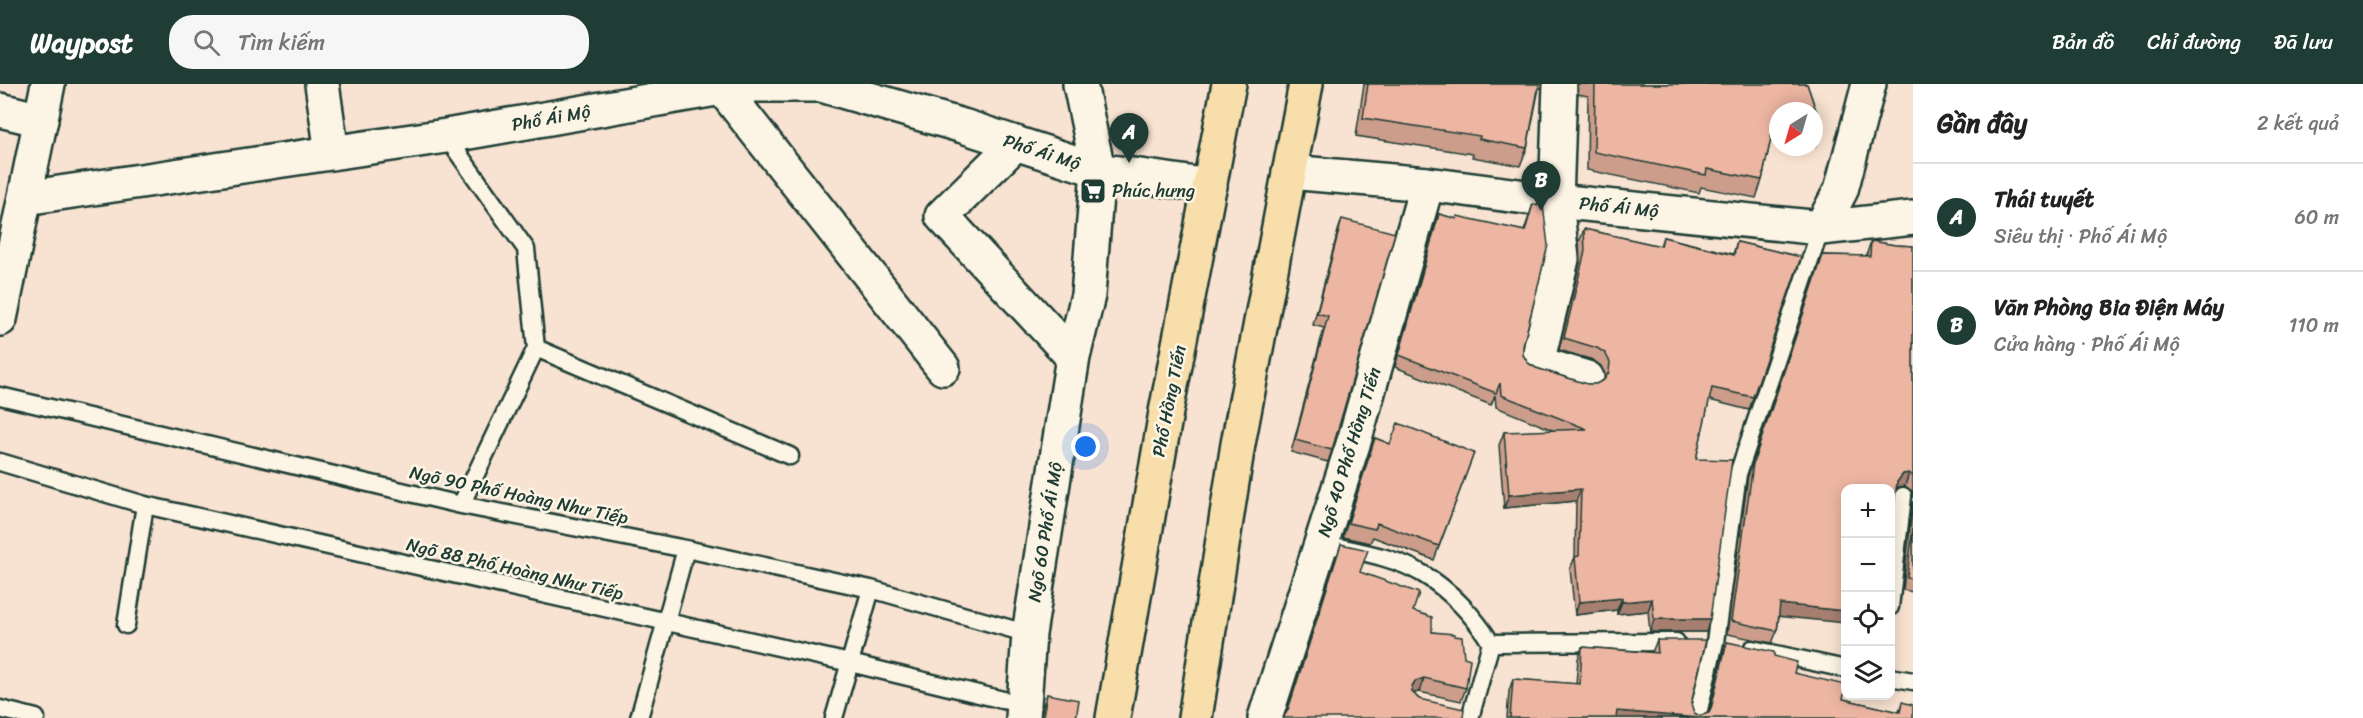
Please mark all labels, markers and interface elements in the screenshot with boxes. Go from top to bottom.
search box [169,15,589,69]
text: Waypost [30,18,133,67]
text: Tìm kiếm [238,23,325,62]
text: Bản đồ [2052,23,2114,61]
text: Chỉ đường [2147,23,2241,61]
text: Đã lưu [2274,23,2333,61]
icon: search [190,26,223,59]
street label: Phố Ái Mộ [509,95,594,141]
text: Gần đây [1937,100,2027,146]
north arrow [1769,102,1823,156]
text: 2 kết quả [2257,106,2339,141]
pin: A [1110,113,1148,163]
street label: Phố Ái Mộ [999,125,1086,180]
pin: B [1522,162,1560,211]
place label: Phúc hưng [1112,175,1195,207]
supermarket icon: Phúc hưng [1078,176,1108,206]
text: Thái tuyết [1994,180,2094,219]
street label: Phố Ái Mộ [1578,187,1661,227]
text: A [1950,200,1963,235]
text: 60 m [2294,200,2339,235]
text: Siêu thị · Phố Ái Mộ [1994,219,2167,254]
text: Văn Phòng Bia Điện Máy [1994,288,2224,327]
text: B [1950,308,1963,343]
text: 110 m [2289,308,2339,343]
text: Cửa hàng · Phố Ái Mộ [1994,327,2180,362]
street label: Phố Hồng Tiến [1142,342,1196,460]
street label: Ngõ 40 Phố Hồng Tiến [1308,363,1390,541]
your location [1071,432,1100,461]
street label: Ngõ 90 Phố Hoàng Như Tiếp [407,456,632,534]
street label: Ngõ 60 Phố Ái Mộ [1018,459,1072,604]
map controls [1841,484,1895,700]
button: + [1841,484,1895,538]
street label: Ngõ 88 Phố Hoàng Như Tiếp [403,528,627,610]
button: − [1841,538,1895,592]
button: locate [1841,592,1895,646]
button: layers [1841,646,1895,700]

